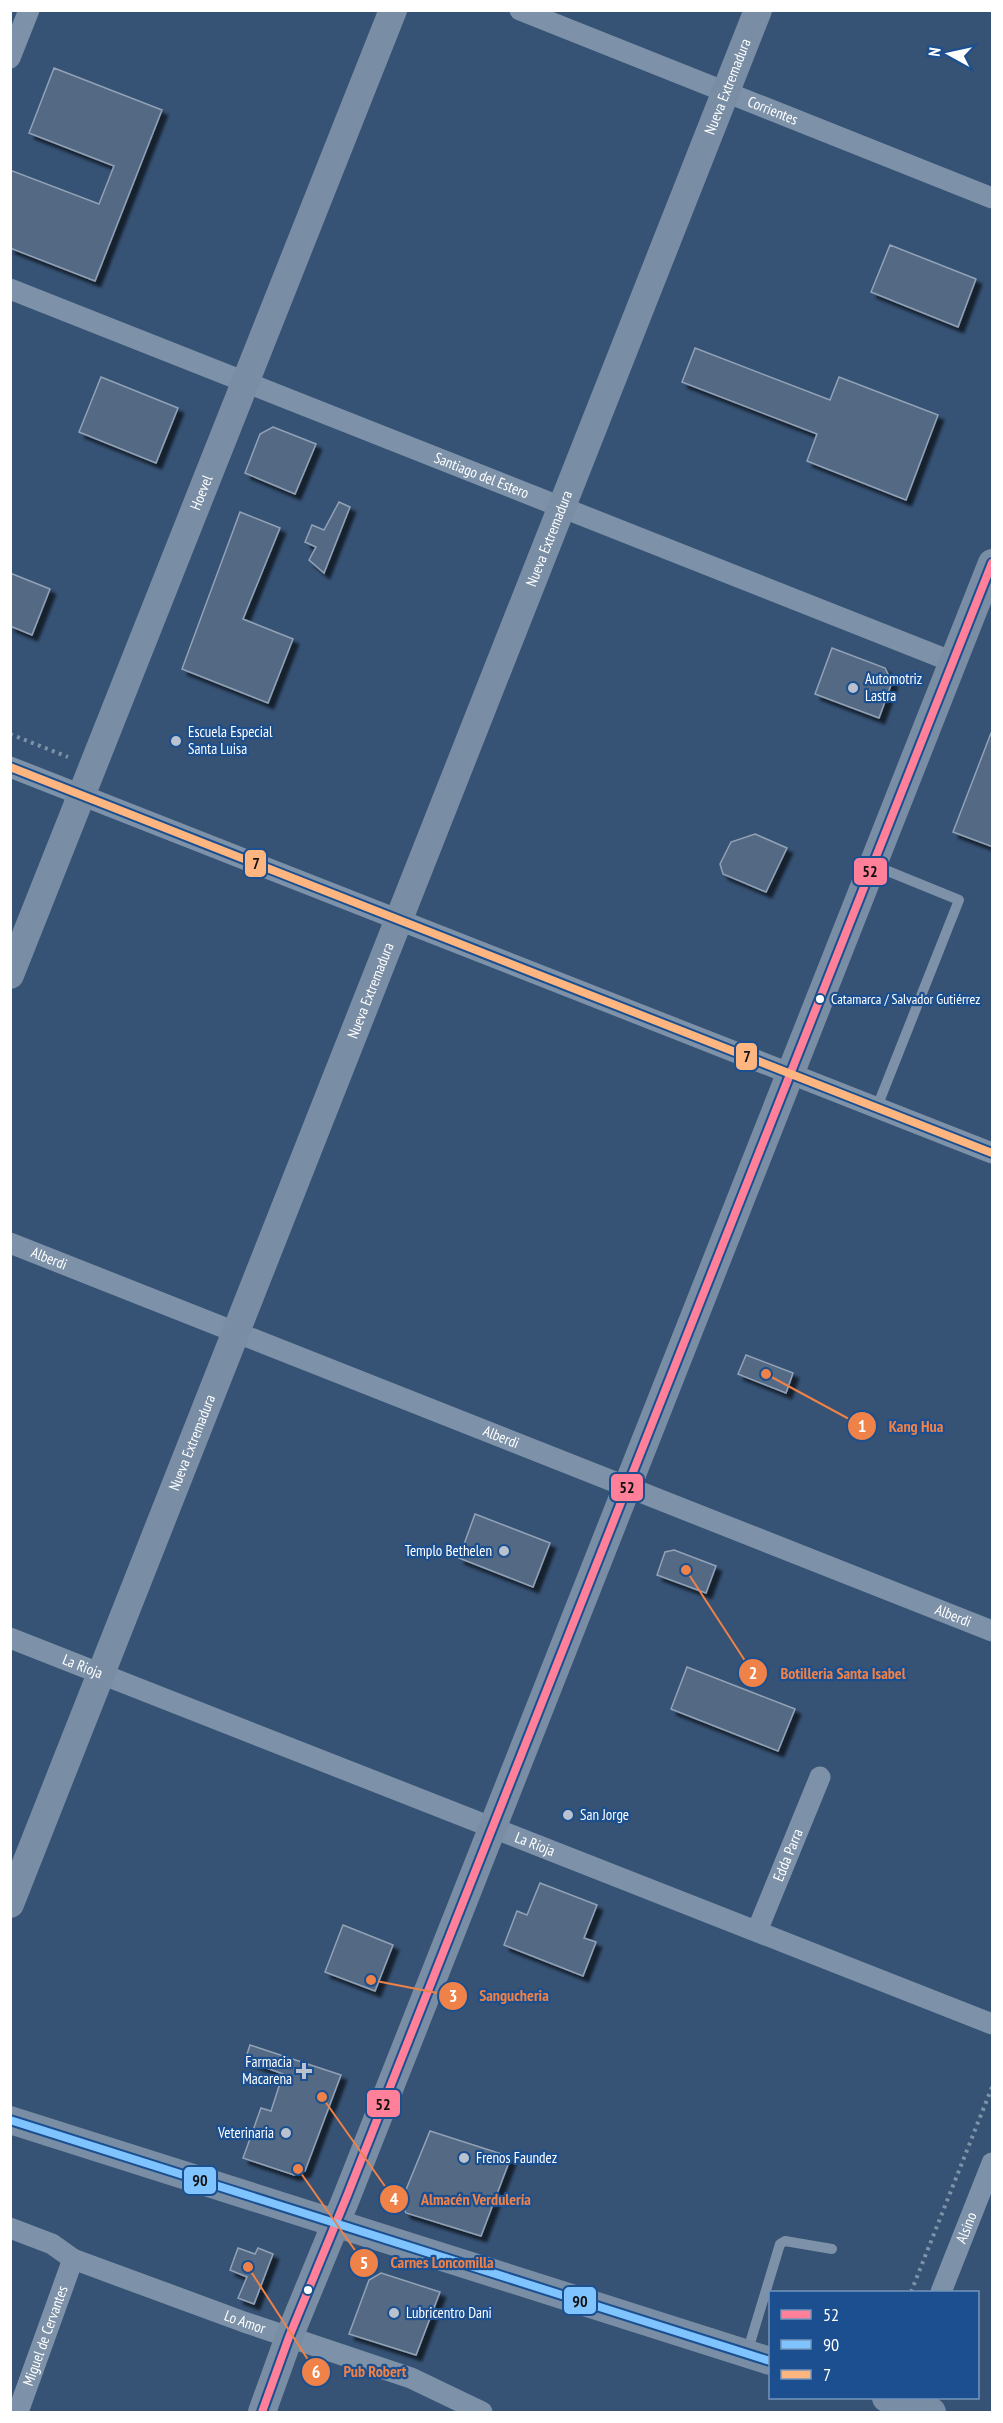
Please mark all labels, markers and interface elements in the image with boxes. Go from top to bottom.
north arrow [919,24,979,84]
street label: Nueva Extremadura [700,36,755,137]
text: N [924,46,945,58]
street label: Corrientes [745,92,801,129]
street label: Santiago del Estero [431,448,532,502]
street label: Hoevel [186,472,217,513]
street label: Nueva Extremadura [521,488,576,589]
place label: Automotriz Lastra [865,669,922,705]
marker: Automotriz Lastra [846,681,860,695]
place label: Escuela Especial Santa Luisa [188,722,273,758]
marker: Escuela Especial Santa Luisa [169,734,183,748]
line badge: 7 [244,849,267,878]
text: 7 [252,853,260,873]
line badge: 52 [853,857,888,886]
text: 52 [862,861,878,881]
street label: Nueva Extremadura [343,940,398,1041]
place label: Catamarca / Salvador Gutiérrez [831,990,980,1008]
marker: Catamarca / Salvador Gutiérrez [814,993,826,1005]
line badge: 7 [735,1042,758,1071]
text: 7 [743,1046,751,1066]
street label: Alberdi [28,1242,70,1274]
street label: Nueva Extremadura [164,1392,219,1493]
callout: Kang Hua [847,1409,955,1443]
text: 1 [858,1414,866,1437]
text: Kang Hua [889,1416,944,1436]
street label: Alberdi [480,1421,522,1452]
line badge: 52 [610,1473,644,1502]
text: 52 [619,1477,635,1497]
place label: Templo Bethelen [405,1541,492,1560]
marker: Templo Bethelen [497,1544,511,1558]
street label: Alberdi [932,1599,974,1631]
street label: La Rioja [60,1650,106,1682]
callout: Botilleria Santa Isabel [738,1656,918,1690]
text: 2 [749,1661,757,1684]
text: Botilleria Santa Isabel [780,1663,906,1683]
place label: San Jorge [580,1805,629,1824]
marker: San Jorge [561,1808,575,1822]
street label: Edda Parra [768,1826,807,1884]
street label: La Rioja [512,1827,558,1860]
callout: Sangucheria [438,1979,561,2013]
text: 3 [449,1984,457,2007]
text: Sangucheria [479,1985,549,2005]
place label: Farmacia Macarena [242,2052,292,2088]
marker: Farmacia Macarena [297,2064,311,2078]
line badge: 52 [366,2089,401,2118]
text: 52 [375,2094,391,2114]
place label: Veterinaria [217,2123,274,2142]
marker: Veterinaria [279,2126,293,2140]
place label: Frenos Faundez [476,2148,557,2167]
marker: Frenos Faundez [457,2151,471,2165]
line badge: 90 [183,2166,217,2195]
text: 90 [192,2170,208,2190]
callout: Almacén Verdulería [379,2182,543,2216]
text: 4 [390,2187,399,2210]
text: Almacén Verdulería [420,2189,531,2209]
street label: Alsino [951,2209,981,2246]
callout: Carnes Loncomilla [349,2246,506,2280]
text: 5 [360,2251,368,2274]
text: Carnes Loncomilla [390,2252,494,2272]
street label: Miguel de Cervantes [18,2283,72,2388]
unlabelled marker [302,2284,314,2296]
line badge: 90 [563,2286,597,2315]
text: 90 [572,2291,588,2311]
legend [769,2291,979,2399]
place label: Lubricentro Dani [406,2303,492,2322]
text: 52 [823,2303,839,2326]
street label: Lo Amor [222,2306,269,2338]
marker: Lubricentro Dani [387,2306,401,2320]
text: 90 [823,2333,839,2356]
callout: Pub Robert [301,2355,418,2389]
text: 6 [312,2360,320,2383]
text: Pub Robert [344,2361,407,2381]
text: 7 [823,2363,831,2386]

